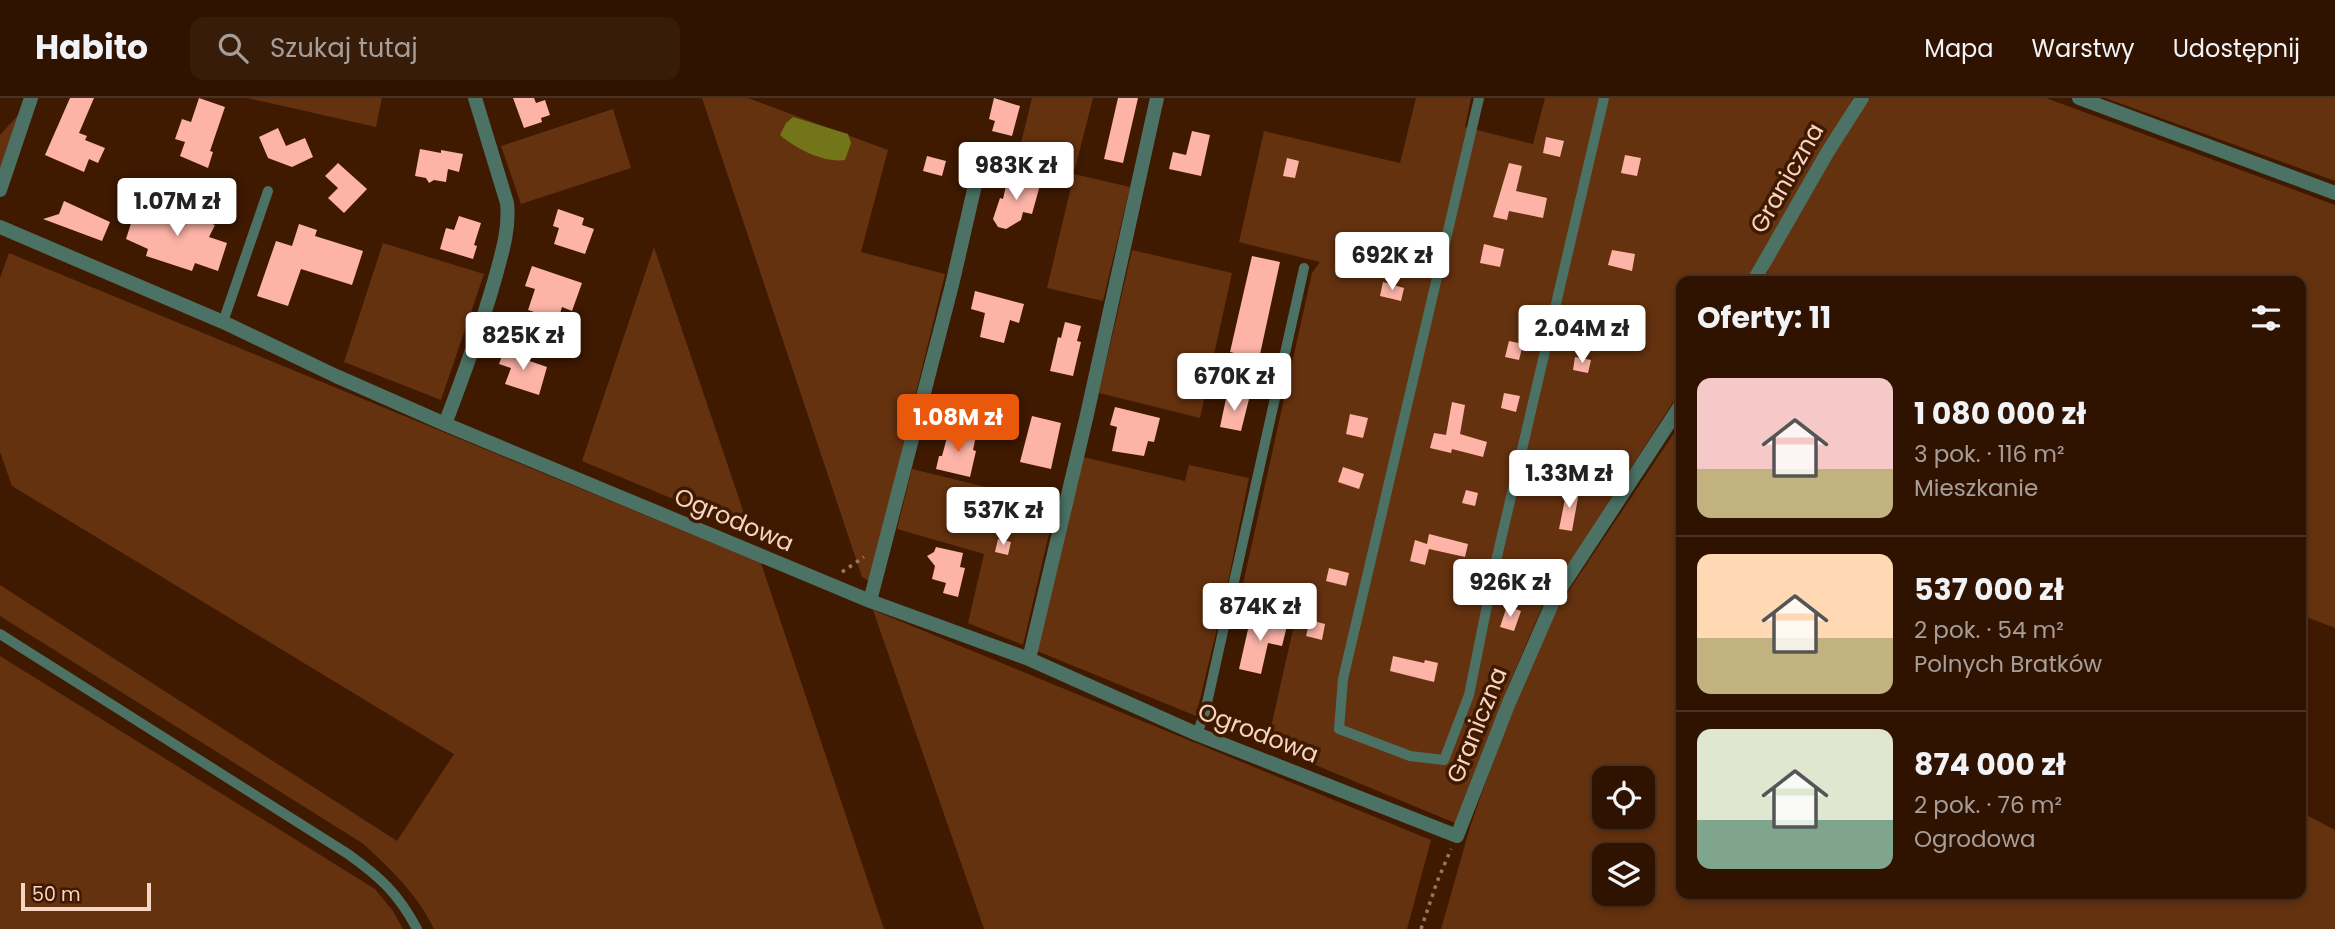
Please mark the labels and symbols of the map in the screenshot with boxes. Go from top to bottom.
street label: Graniczna [1742,117,1831,239]
pin: 983K zł [951,142,1081,202]
pin: 1.07M zł [105,178,249,238]
pin: 692K zł [1327,232,1457,292]
pin: 2.04M zł [1510,306,1654,365]
pin: 825K zł [458,313,588,372]
pin: 670K zł [1169,354,1299,413]
pin: 1.08M zł [886,394,1030,454]
pin: 1.33M zł [1497,450,1641,510]
street label: Ogrodowa [669,480,799,560]
pin: 537K zł [938,488,1068,547]
pin: 926K zł [1445,560,1575,619]
pin: 874K zł [1195,584,1325,643]
street label: Graniczna [1438,662,1515,788]
street label: Ogrodowa [1193,694,1323,771]
scale bar [21,880,150,912]

